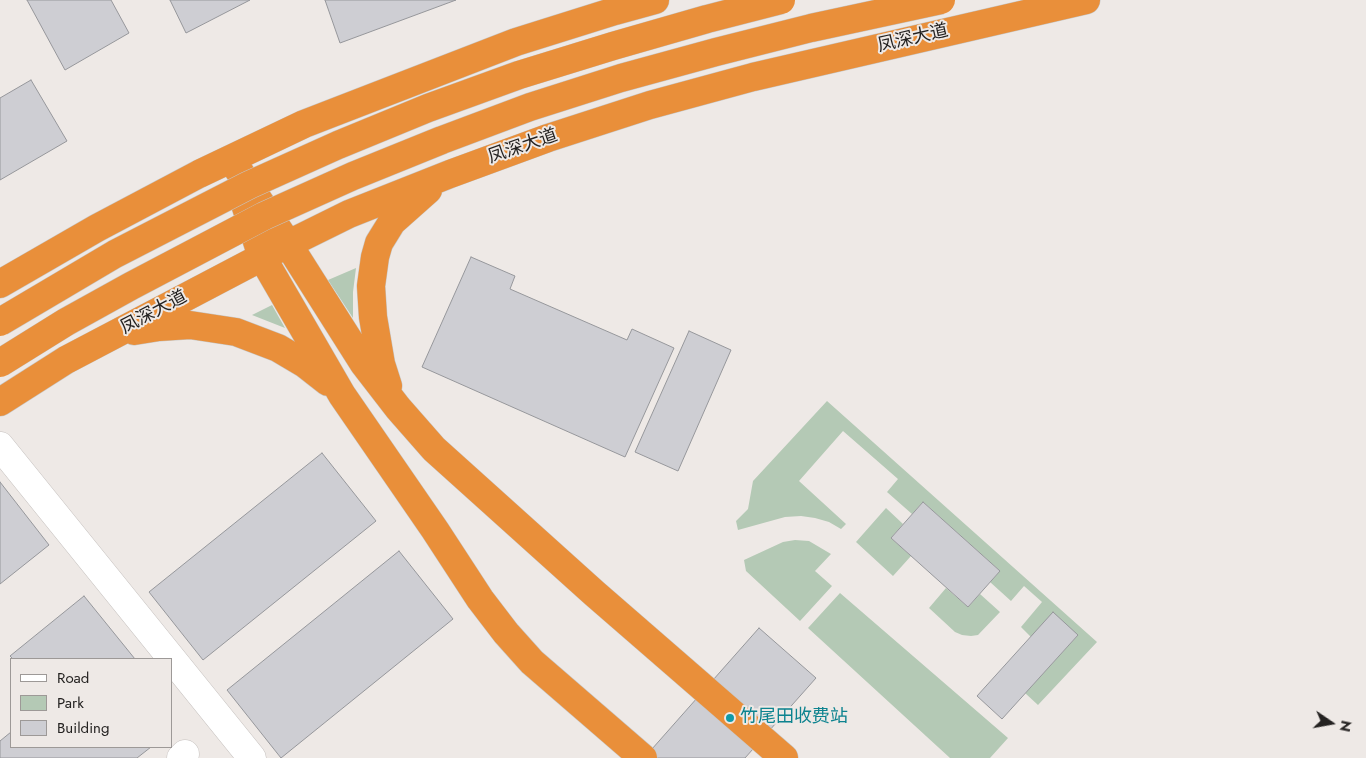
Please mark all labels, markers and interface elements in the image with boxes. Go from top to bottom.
street label: 凤深大道 [875,20,951,58]
street label: 凤深大道 [485,125,561,169]
street label: 凤深大道 [117,287,191,339]
legend [10,658,172,748]
text: Road [57,667,89,689]
text: Park [57,692,84,714]
north arrow [1306,698,1356,748]
place label: 竹尾田收费站 [740,707,848,729]
marker: 竹尾田收费站 [724,712,736,724]
text: Building [57,717,109,739]
text: N [1335,719,1357,734]

